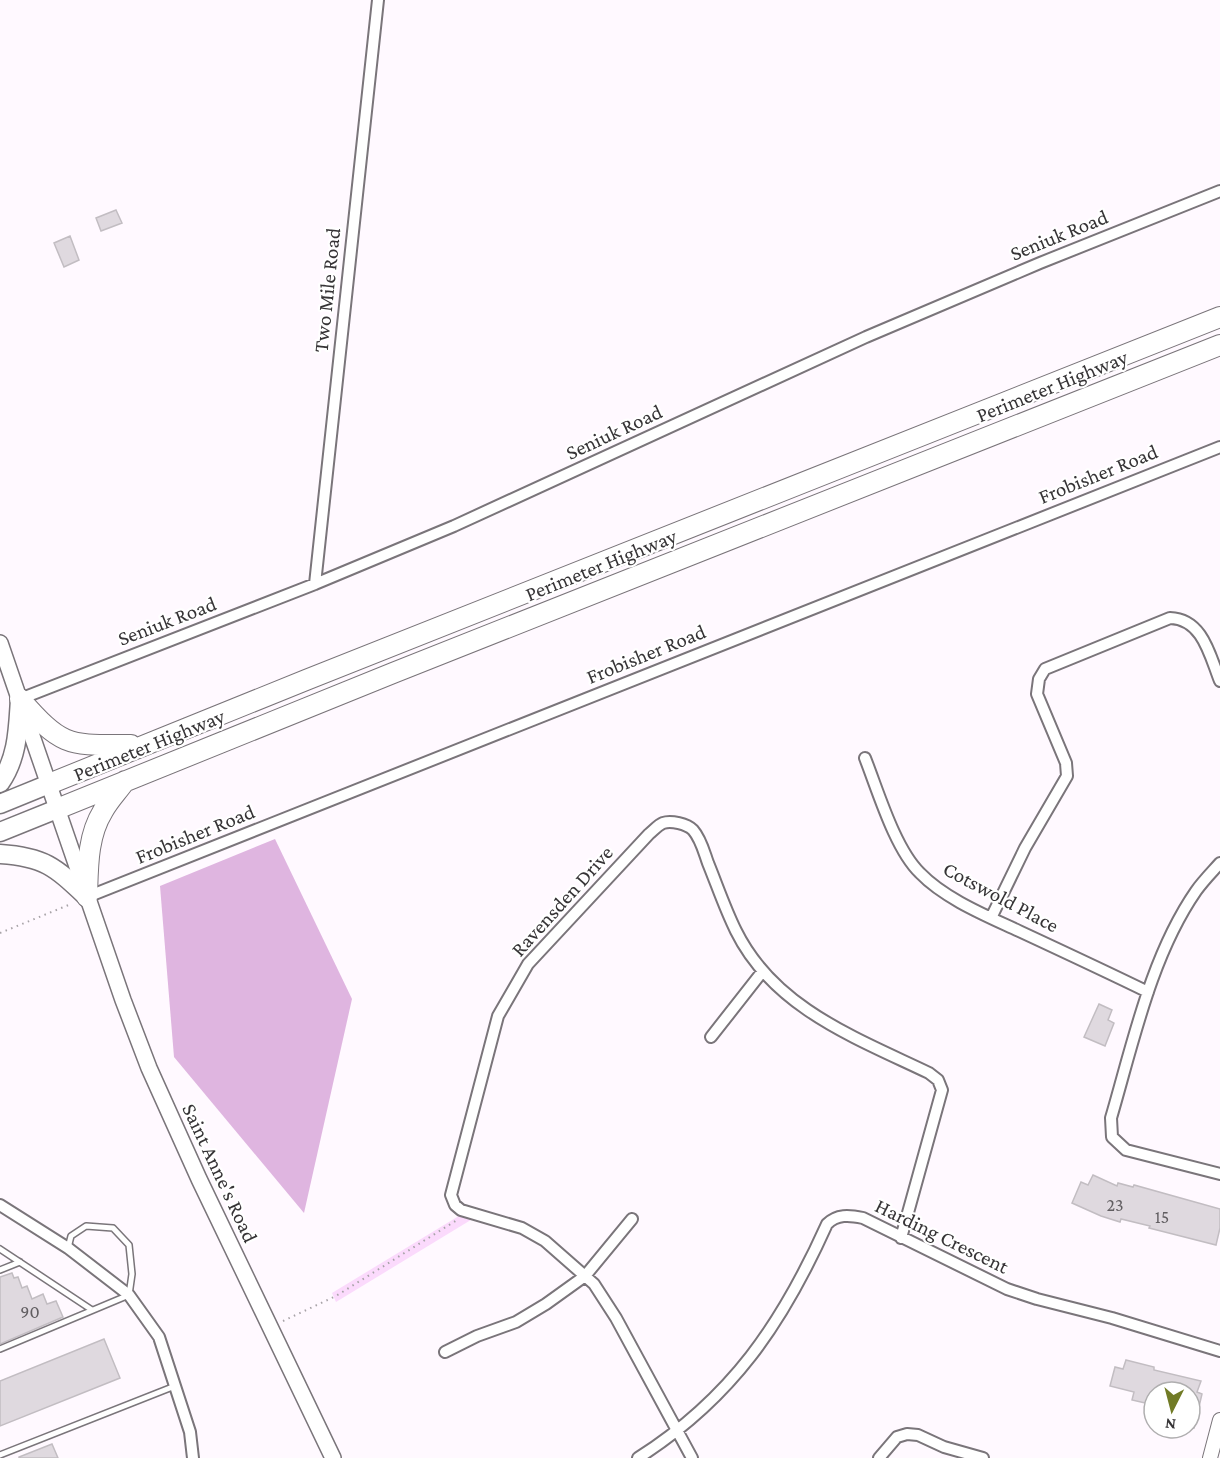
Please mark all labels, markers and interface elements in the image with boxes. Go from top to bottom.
street label: Seniuk Road [1007,204,1111,266]
street label: Two Mile Road [309,226,345,354]
street label: Perimeter Highway [973,345,1131,427]
street label: Seniuk Road [562,399,666,465]
street label: Frobisher Road [1035,439,1161,509]
street label: Perimeter Highway [522,524,680,606]
street label: Seniuk Road [114,591,220,651]
street label: Frobisher Road [583,619,709,689]
street label: Perimeter Highway [70,704,228,786]
street label: Frobisher Road [132,799,258,869]
street label: Ravensden Drive [506,841,618,961]
street label: Cotswold Place [939,856,1063,938]
street label: Saint Anne's Road [177,1100,263,1246]
street label: Harding Crescent [871,1193,1014,1279]
house number: 23 [1106,1195,1124,1215]
house number: 15 [1155,1207,1169,1227]
house number: 90 [20,1302,40,1322]
north arrow [1142,1380,1202,1440]
text: N [1164,1415,1177,1433]

